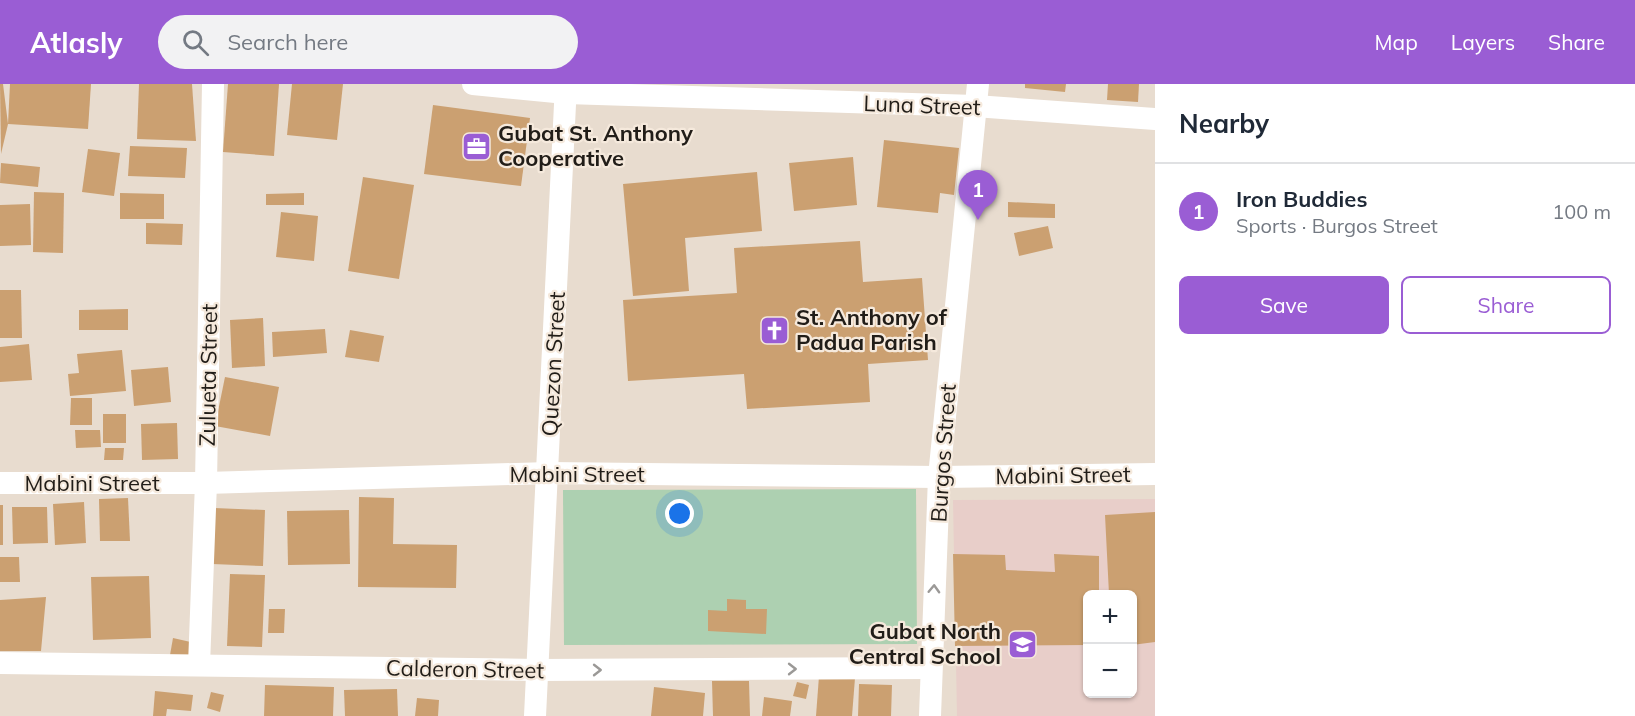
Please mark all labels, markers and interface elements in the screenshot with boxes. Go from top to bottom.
search box [158,15,578,69]
text: Atlasly [30,25,122,60]
icon: search [179,26,212,59]
text: Search here [227,28,348,56]
text: Map [1375,29,1418,55]
text: Layers [1451,29,1515,55]
text: Share [1548,29,1605,55]
street label: Luna Street [863,89,981,121]
text: Nearby [1179,107,1269,140]
place label: Gubat St. Anthony Cooperative [498,119,693,172]
office icon: Gubat St. Anthony Cooperative [461,130,493,162]
pin: 1 [958,170,998,220]
text: Iron Buddies [1236,185,1367,213]
text: 1 [1193,199,1205,224]
text: 100 m [1552,199,1611,224]
text: Sports · Burgos Street [1236,213,1438,238]
button: Save [1179,276,1389,334]
button: Share [1401,276,1611,334]
street label: Quezon Street [535,291,571,437]
street label: Zulueta Street [193,303,223,447]
place label: St. Anthony of Padua Parish [796,303,948,356]
church icon: St. Anthony of Padua Parish [759,314,791,346]
street label: Burgos Street [924,382,962,523]
street label: Mabini Street [509,460,645,488]
street label: Mabini Street [995,460,1131,490]
street label: Mabini Street [24,469,160,497]
your location [665,499,694,528]
one-way arrow [928,585,941,594]
map controls [1083,590,1137,698]
button: + [1083,590,1137,644]
place label: Gubat North Central School [849,617,1001,670]
school or university icon: Gubat North Central School [1006,628,1038,660]
button: − [1083,644,1137,698]
street label: Calderon Street [386,654,545,684]
one-way arrow [788,663,797,675]
one-way arrow [593,664,602,676]

